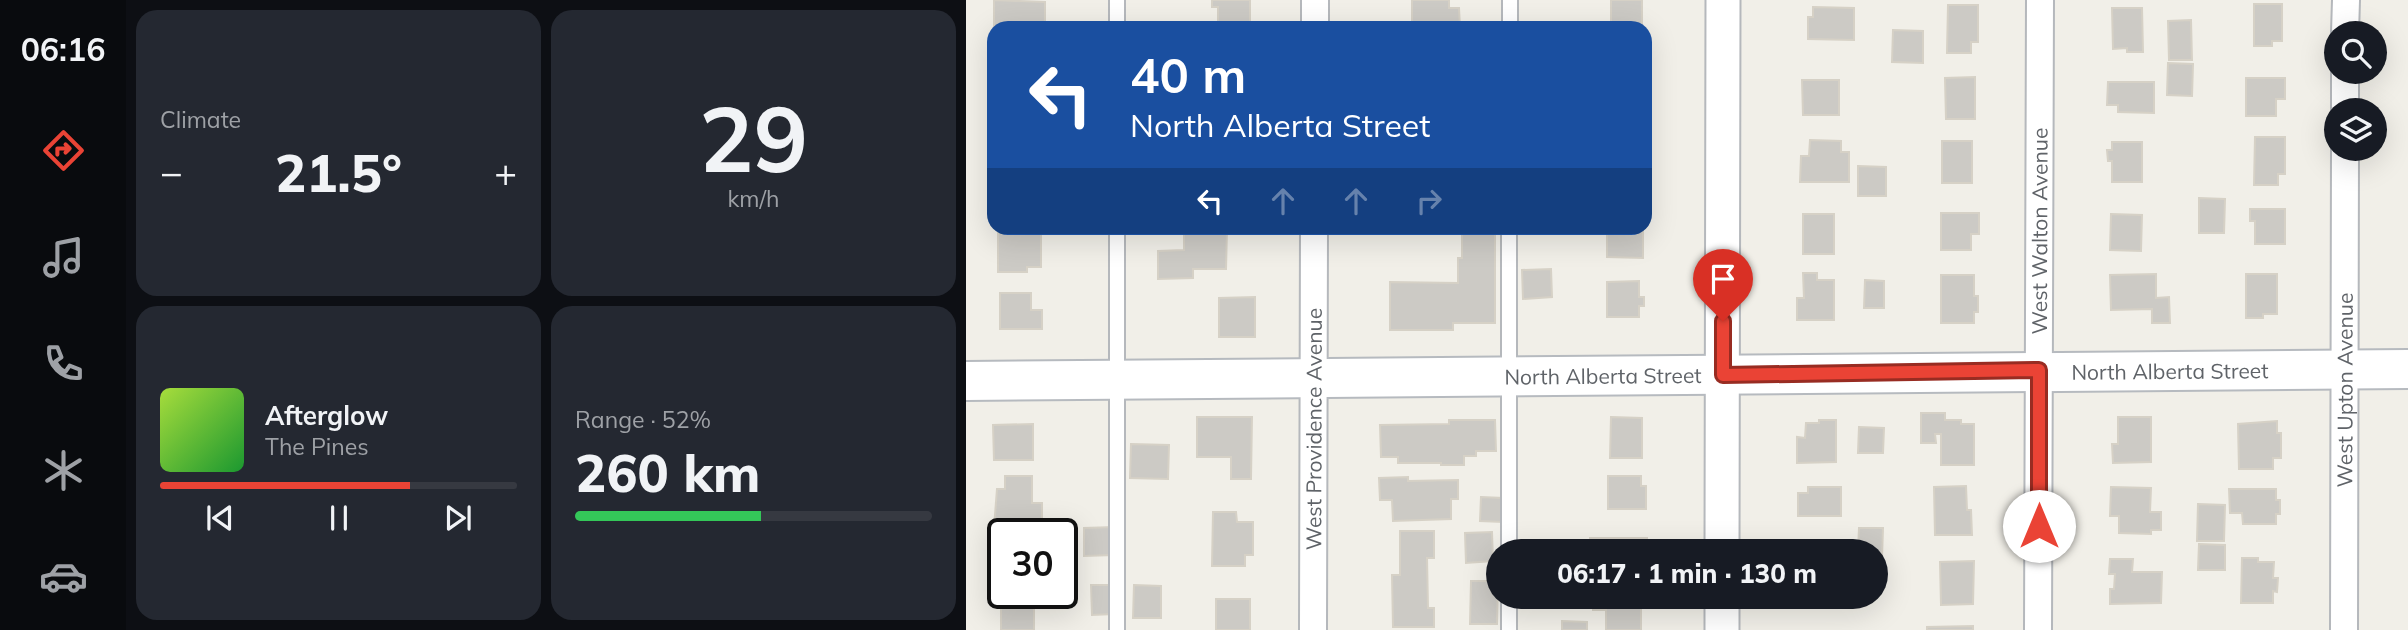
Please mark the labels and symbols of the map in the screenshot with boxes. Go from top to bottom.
street label: West Walton Avenue [2026,128,2053,334]
pin [1693,249,1753,321]
street label: West Upton Avenue [2331,293,2358,487]
street label: West Providence Avenue [1300,308,1327,550]
street label: North Alberta Street [2071,357,2269,385]
street label: North Alberta Street [1504,362,1702,390]
position arrow [2002,489,2076,563]
speed limit sign: 30 [987,518,1078,609]

